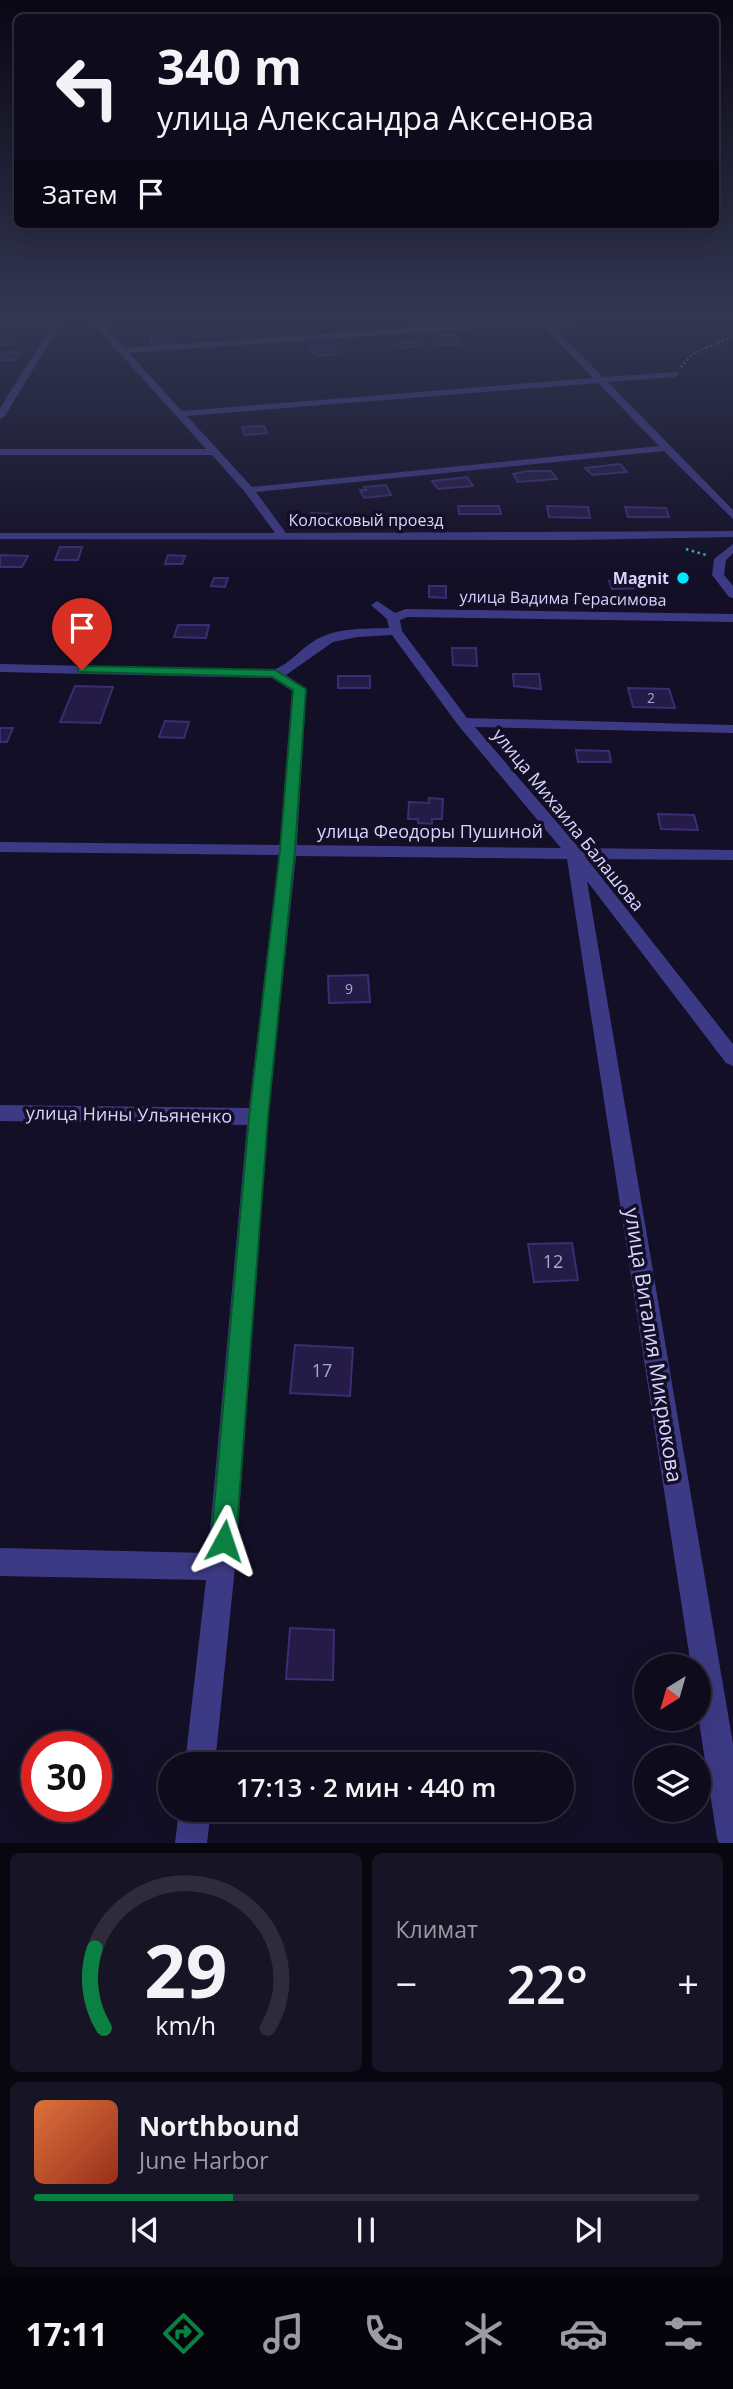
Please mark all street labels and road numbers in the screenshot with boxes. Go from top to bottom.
street label: Колосковый проезд [289,509,443,531]
street label: улица Вадима Герасимова [459,585,667,611]
street label: улица Михаила Балашова [487,723,650,916]
street label: улица Феодоры Пушиной [317,819,543,843]
street label: улица Нины Ульяненко [26,1100,232,1128]
street label: улица Виталия Микрюкова [618,1206,690,1484]

